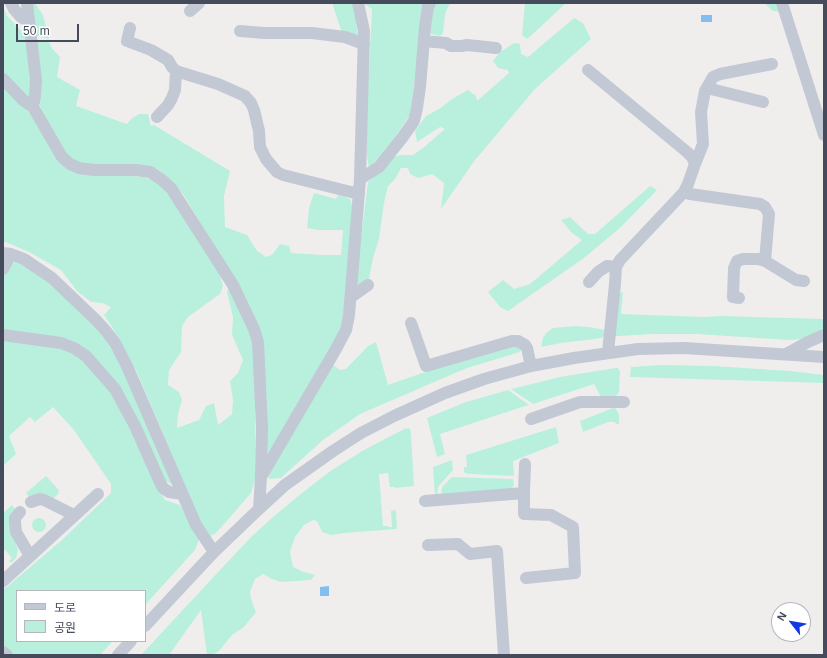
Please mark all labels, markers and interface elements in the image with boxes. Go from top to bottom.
scale bar [18,16,81,42]
text: 50 m [23,24,50,38]
legend [16,590,146,642]
text: 도로 [54,601,76,615]
north arrow [771,602,811,642]
text: N [774,610,789,623]
text: 공원 [54,621,76,635]

